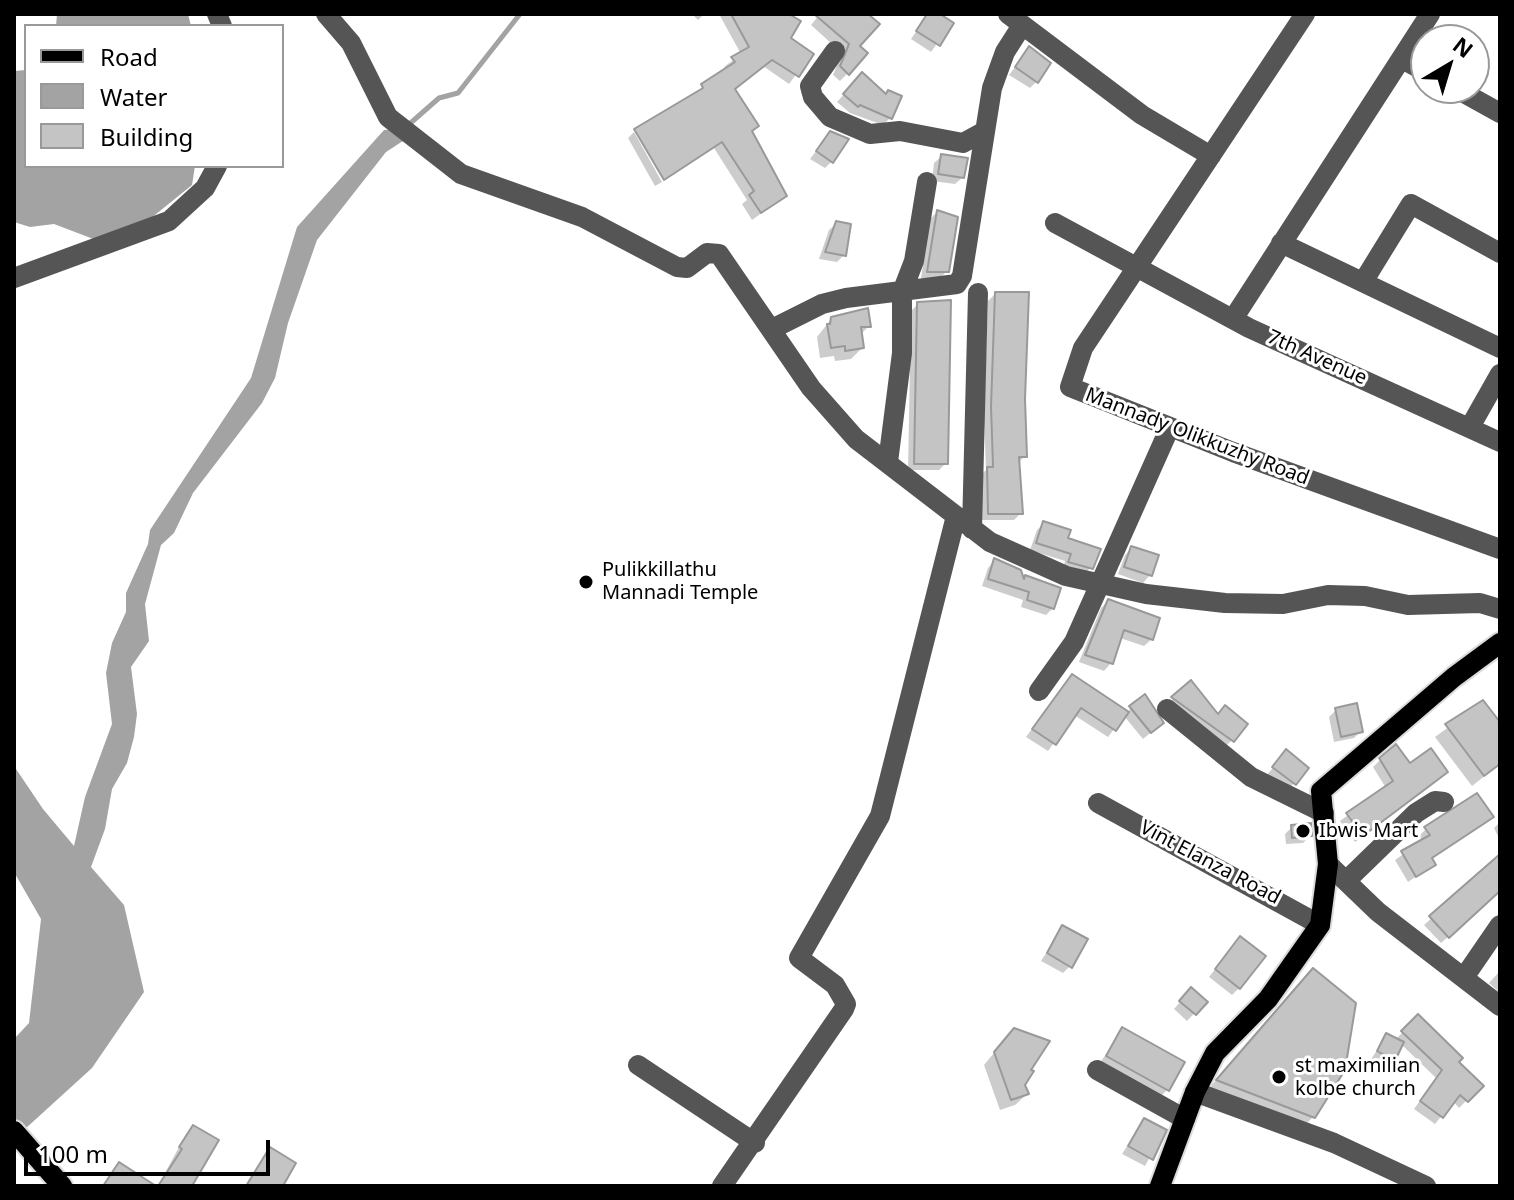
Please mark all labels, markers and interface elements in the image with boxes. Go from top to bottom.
legend [24,24,284,168]
north arrow [1410,24,1490,104]
text: N [1447,29,1480,64]
text: Road [100,40,158,73]
text: Water [100,80,167,113]
text: Building [100,120,193,153]
street label: 7th Avenue [1264,325,1370,391]
street label: Mannady Olikkuzhy Road [1082,383,1312,491]
place label: Pulikkillathu Mannadi Temple [602,558,758,605]
marker: Pulikkillathu Mannadi Temple [577,573,595,591]
street label: Vint Elanza Road [1136,816,1284,910]
place label: Ibwis Mart [1319,819,1418,843]
marker: Ibwis Mart [1294,822,1312,840]
place label: st maximilian kolbe church [1295,1054,1420,1101]
marker: st maximilian kolbe church [1270,1068,1288,1086]
scale bar [28,1124,274,1174]
text: 100 m [38,1137,108,1170]

